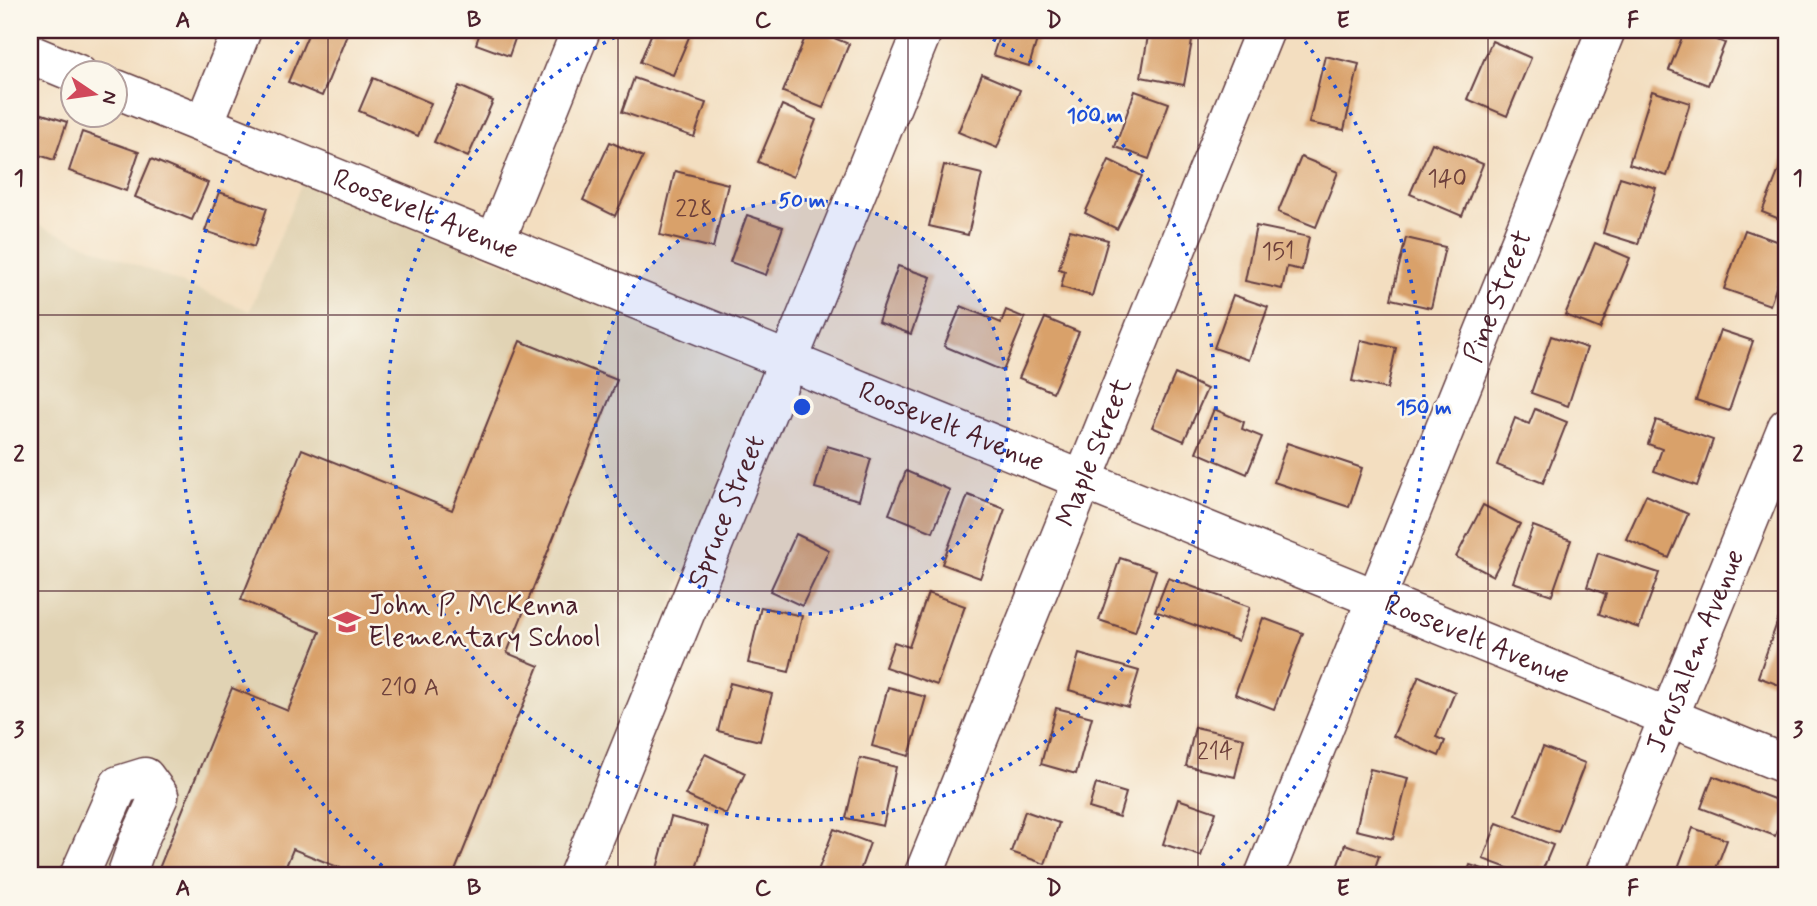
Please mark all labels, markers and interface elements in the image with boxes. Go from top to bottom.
text: A [175,6,191,36]
text: B [467,6,482,36]
text: C [755,6,772,36]
text: D [1046,6,1062,36]
text: E [1336,6,1350,36]
text: F [1627,6,1639,36]
north arrow [60,60,130,130]
text: N [95,89,123,106]
text: 100 m [1067,102,1123,130]
street label: Roosevelt Avenue [327,160,524,268]
text: 1 [14,164,24,194]
house number: 140 [1427,164,1467,195]
text: 1 [1793,164,1803,194]
text: 50 m [779,187,826,215]
house number: 228 [675,194,713,225]
street label: Pine Street [1455,225,1542,368]
house number: 151 [1262,237,1294,268]
street label: Maple Street [1048,372,1141,532]
street label: Roosevelt Avenue [853,373,1050,481]
text: 150 m [1396,394,1452,422]
centre of rings [790,395,814,419]
street label: Spruce Street [679,429,774,593]
text: 2 [13,440,25,470]
text: 2 [1792,440,1804,470]
street label: Jerusalem Avenue [1638,544,1754,758]
street label: Roosevelt Avenue [1379,585,1575,694]
place label: John P. McKenna Elementary School [368,588,601,657]
school or university icon: John P. McKenna Elementary School [332,607,362,637]
house number: 210 A [381,673,439,704]
text: 3 [14,716,25,746]
text: 3 [1793,716,1804,746]
house number: 214 [1197,737,1233,768]
text: A [175,874,191,904]
text: B [467,874,482,904]
text: C [755,874,772,904]
text: D [1046,874,1062,904]
text: E [1336,874,1350,904]
text: F [1627,874,1639,904]

